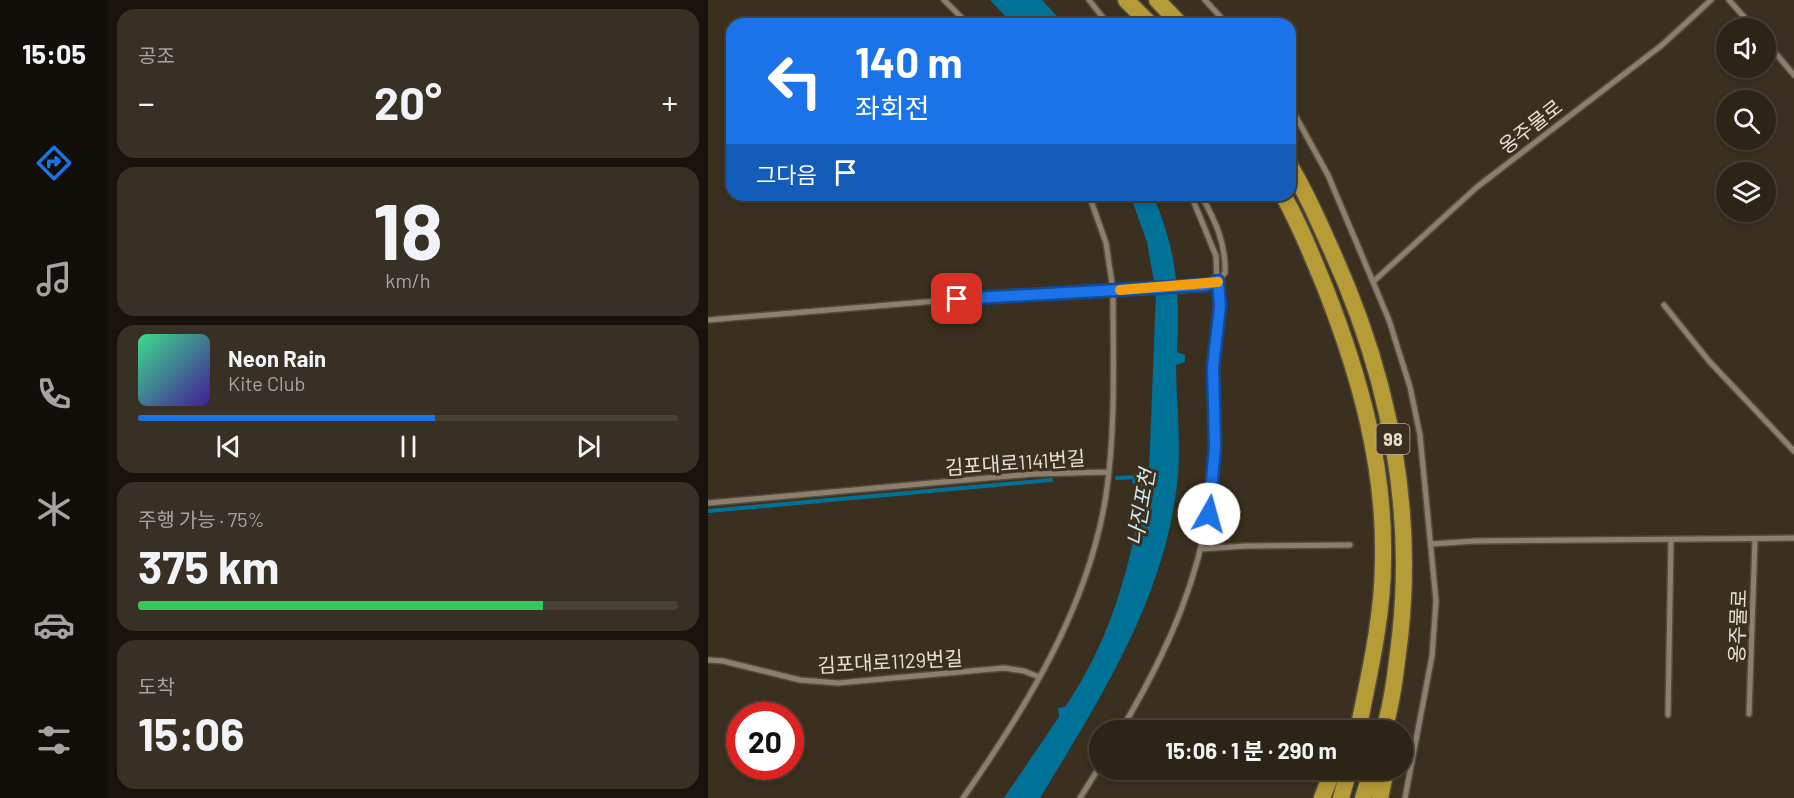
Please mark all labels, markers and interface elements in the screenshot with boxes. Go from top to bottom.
map controls [1716,18,1776,222]
button: sound [1716,18,1776,78]
text: 140 m [855,36,963,86]
text: 15:05 [22,37,86,69]
icon: left [756,42,834,120]
text: 공조 [138,43,175,67]
text: 20° [374,75,442,129]
text: − [138,82,155,122]
text: + [662,82,678,122]
button: search [1716,90,1776,150]
text: 좌회전 [855,91,930,123]
street label: 옹주물로 [1494,94,1566,158]
icon: directions [33,142,75,184]
icon: arrive [829,156,862,189]
text: 그다음 [756,161,817,187]
button: layers [1716,162,1776,222]
text: 18 [373,182,443,276]
icon: music [33,258,75,300]
text: km/h [385,268,431,292]
pin [931,273,982,324]
icon: arrive [940,282,973,315]
text: Neon Rain [228,345,326,371]
text: Kite Club [228,371,305,395]
icon: phone [33,373,75,415]
road number: 98 [1376,424,1410,454]
icon: previous [212,430,245,463]
icon: pause [392,430,425,463]
icon: next [572,430,605,463]
street label: 김포대로1141번길 [944,445,1086,479]
water label: 나진포천 [1121,464,1159,547]
position arrow [1177,482,1241,546]
icon: climate [33,488,75,530]
text: 주행 가능 · 75% [138,507,265,531]
text: 375 km [138,539,279,593]
street label: 옹주물로 [1724,589,1750,663]
icon: car [33,604,75,646]
street label: 김포대로1129번길 [817,645,963,677]
text: 도착 [138,674,175,698]
speed limit sign: 20 [726,702,804,780]
text: 15:06 [138,706,244,760]
icon: filters [33,719,75,761]
text: 15:06 · 1 분 · 290 m [1165,737,1337,763]

